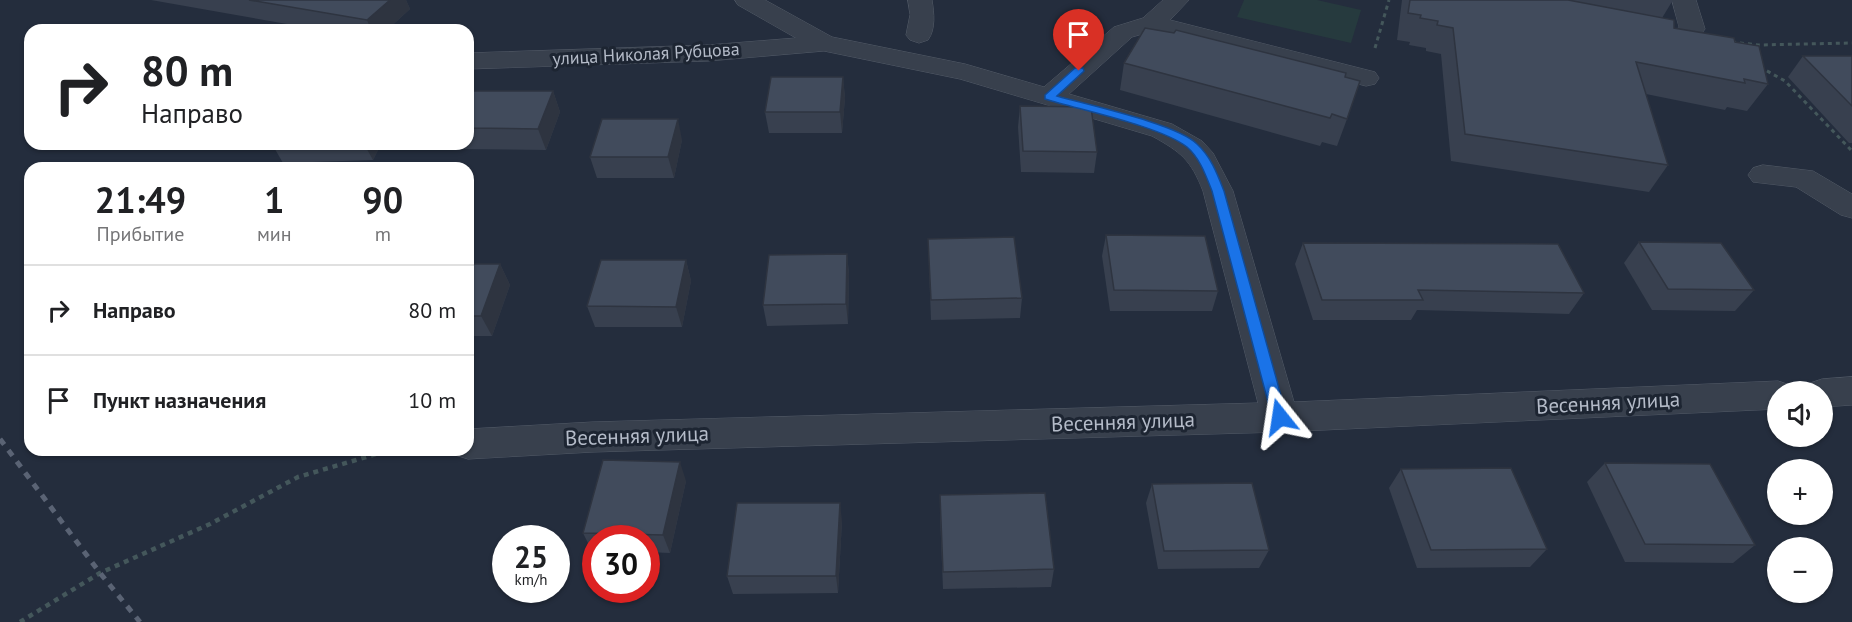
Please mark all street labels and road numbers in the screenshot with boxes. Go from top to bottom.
street label: улица Николая Рубцова [552,37,740,70]
street label: Весенняя улица [1535,385,1681,420]
street label: Весенняя улица [1051,405,1195,438]
street label: Весенняя улица [565,419,709,452]

